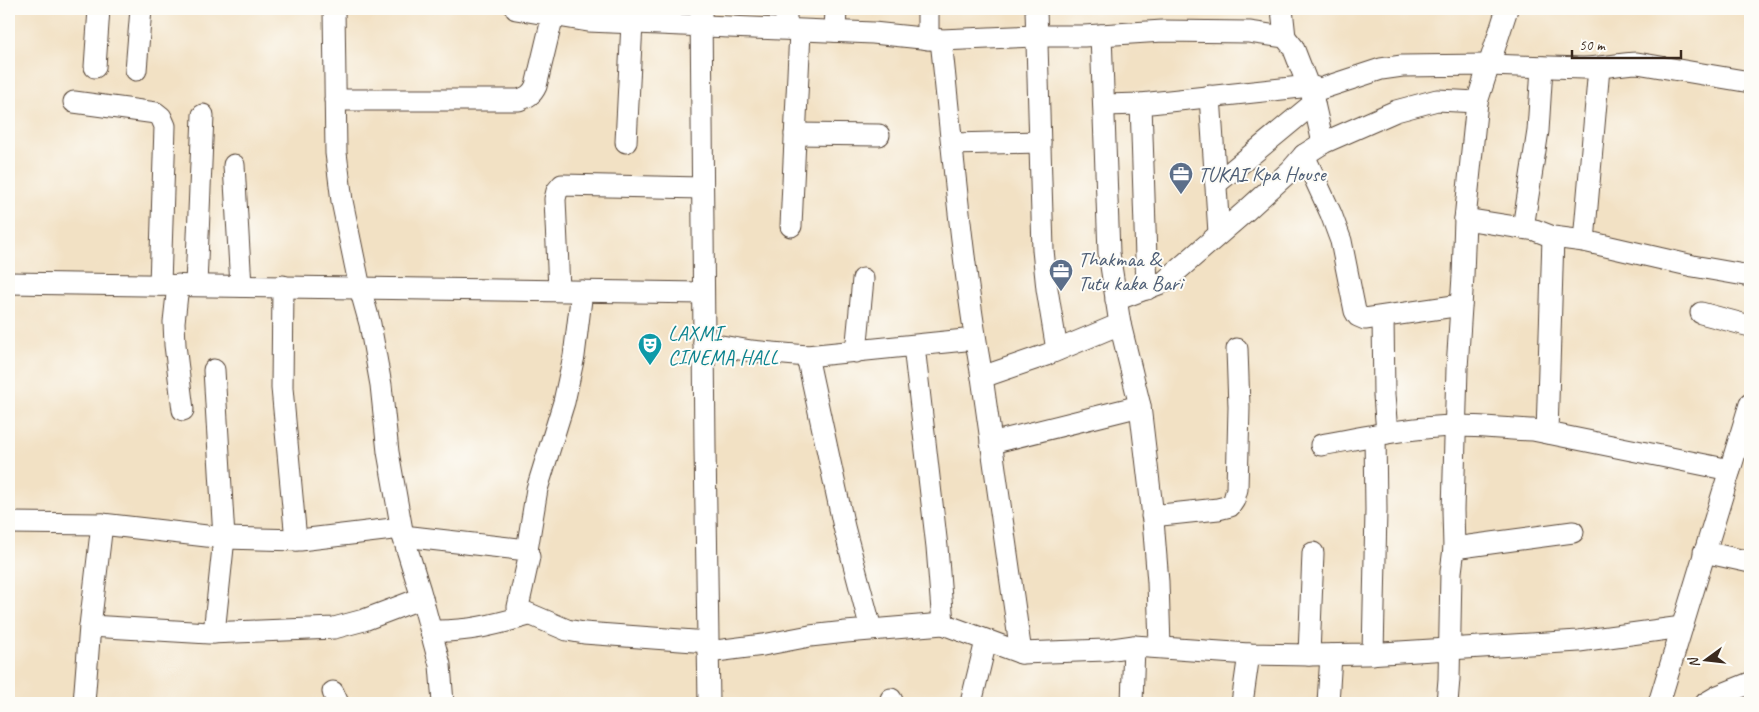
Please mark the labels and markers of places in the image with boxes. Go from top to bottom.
office icon: TUKAI Kpa House [1168,161,1194,195]
place label: TUKAI Kpa House [1198,161,1328,187]
place label: Thakmaa & Tutu kaka Bari [1078,246,1185,296]
office icon: Thakmaa & Tutu kaka Bari [1048,258,1074,292]
place label: LAXMI CINEMA HALL [668,320,779,370]
theatre icon: LAXMI CINEMA HALL [637,332,663,366]

